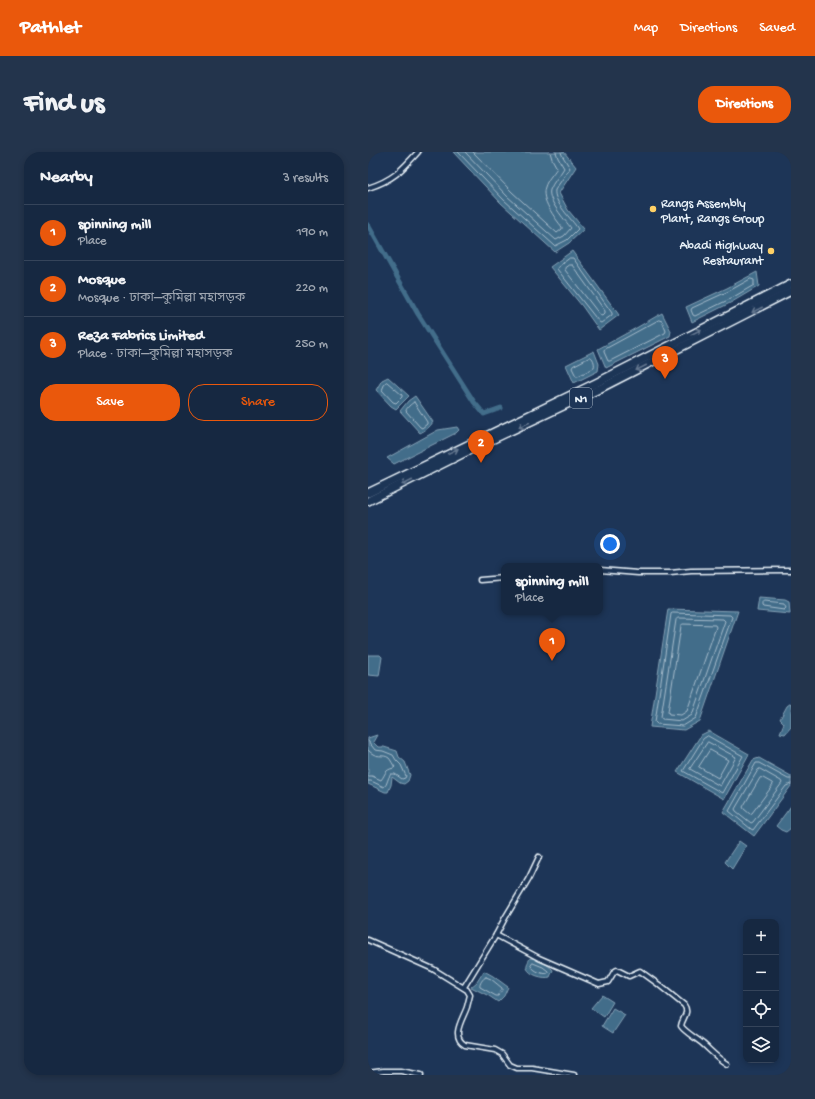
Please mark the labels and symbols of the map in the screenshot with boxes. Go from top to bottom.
place label: Rangs Assembly Plant, Rangs Group [660,197,765,227]
marker: Rangs Assembly Plant, Rangs Group [648,204,658,214]
place label: Abadi Highway Restaurant [679,239,765,269]
marker: Abadi Highway Restaurant [766,246,776,256]
one-way arrow [751,306,763,314]
one-way arrow [690,328,702,336]
pin: 3 [652,346,678,379]
one-way arrow [635,365,647,373]
road number: N1 [570,388,592,408]
one-way arrow [518,422,530,429]
pin: 2 [468,430,494,463]
one-way arrow [447,447,459,454]
one-way arrow [401,479,413,486]
your location [600,534,620,554]
pin: 1 [539,628,565,661]

